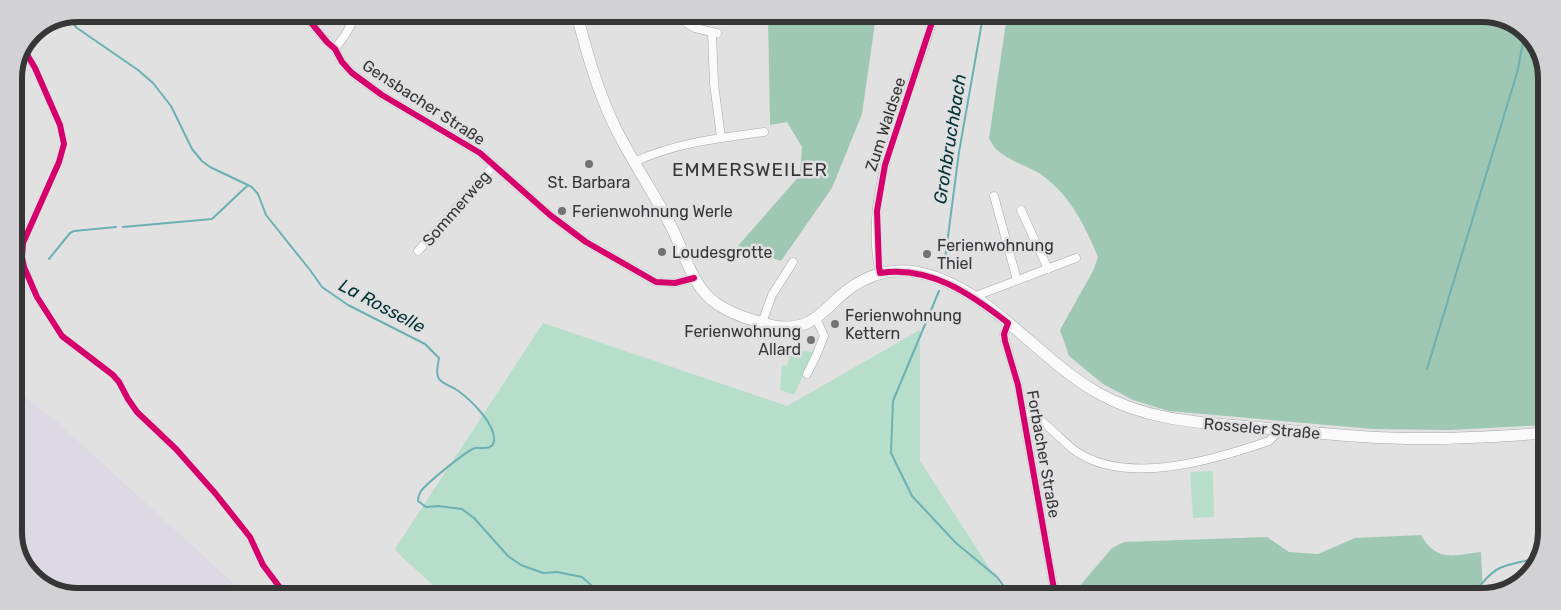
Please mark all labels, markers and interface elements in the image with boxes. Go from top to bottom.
street label: Gensbacher Straße [359,56,489,149]
water label: Grohbruchbach [929,72,971,206]
street label: Zum Waldsee [861,75,910,174]
marker: St. Barbara [583,158,595,170]
district label: EMMERSWEILER [672,158,828,181]
street label: Sommerweg [418,167,494,250]
place label: St. Barbara [548,173,630,192]
place label: Ferienwohnung Werle [572,202,733,221]
marker: Ferienwohnung Werle [556,205,568,217]
place label: Ferienwohnung Thiel [937,236,1054,273]
place label: Loudesgrotte [672,243,772,262]
marker: Loudesgrotte [656,246,668,258]
marker: Ferienwohnung Thiel [921,248,933,260]
water label: La Rosselle [335,274,429,338]
place label: Ferienwohnung Kettern [845,306,962,343]
marker: Ferienwohnung Kettern [829,318,841,330]
place label: Ferienwohnung Allard [684,322,801,359]
marker: Ferienwohnung Allard [805,334,817,346]
street label: Forbacher Straße [1023,389,1064,519]
street label: Rosseler Straße [1203,414,1321,443]

